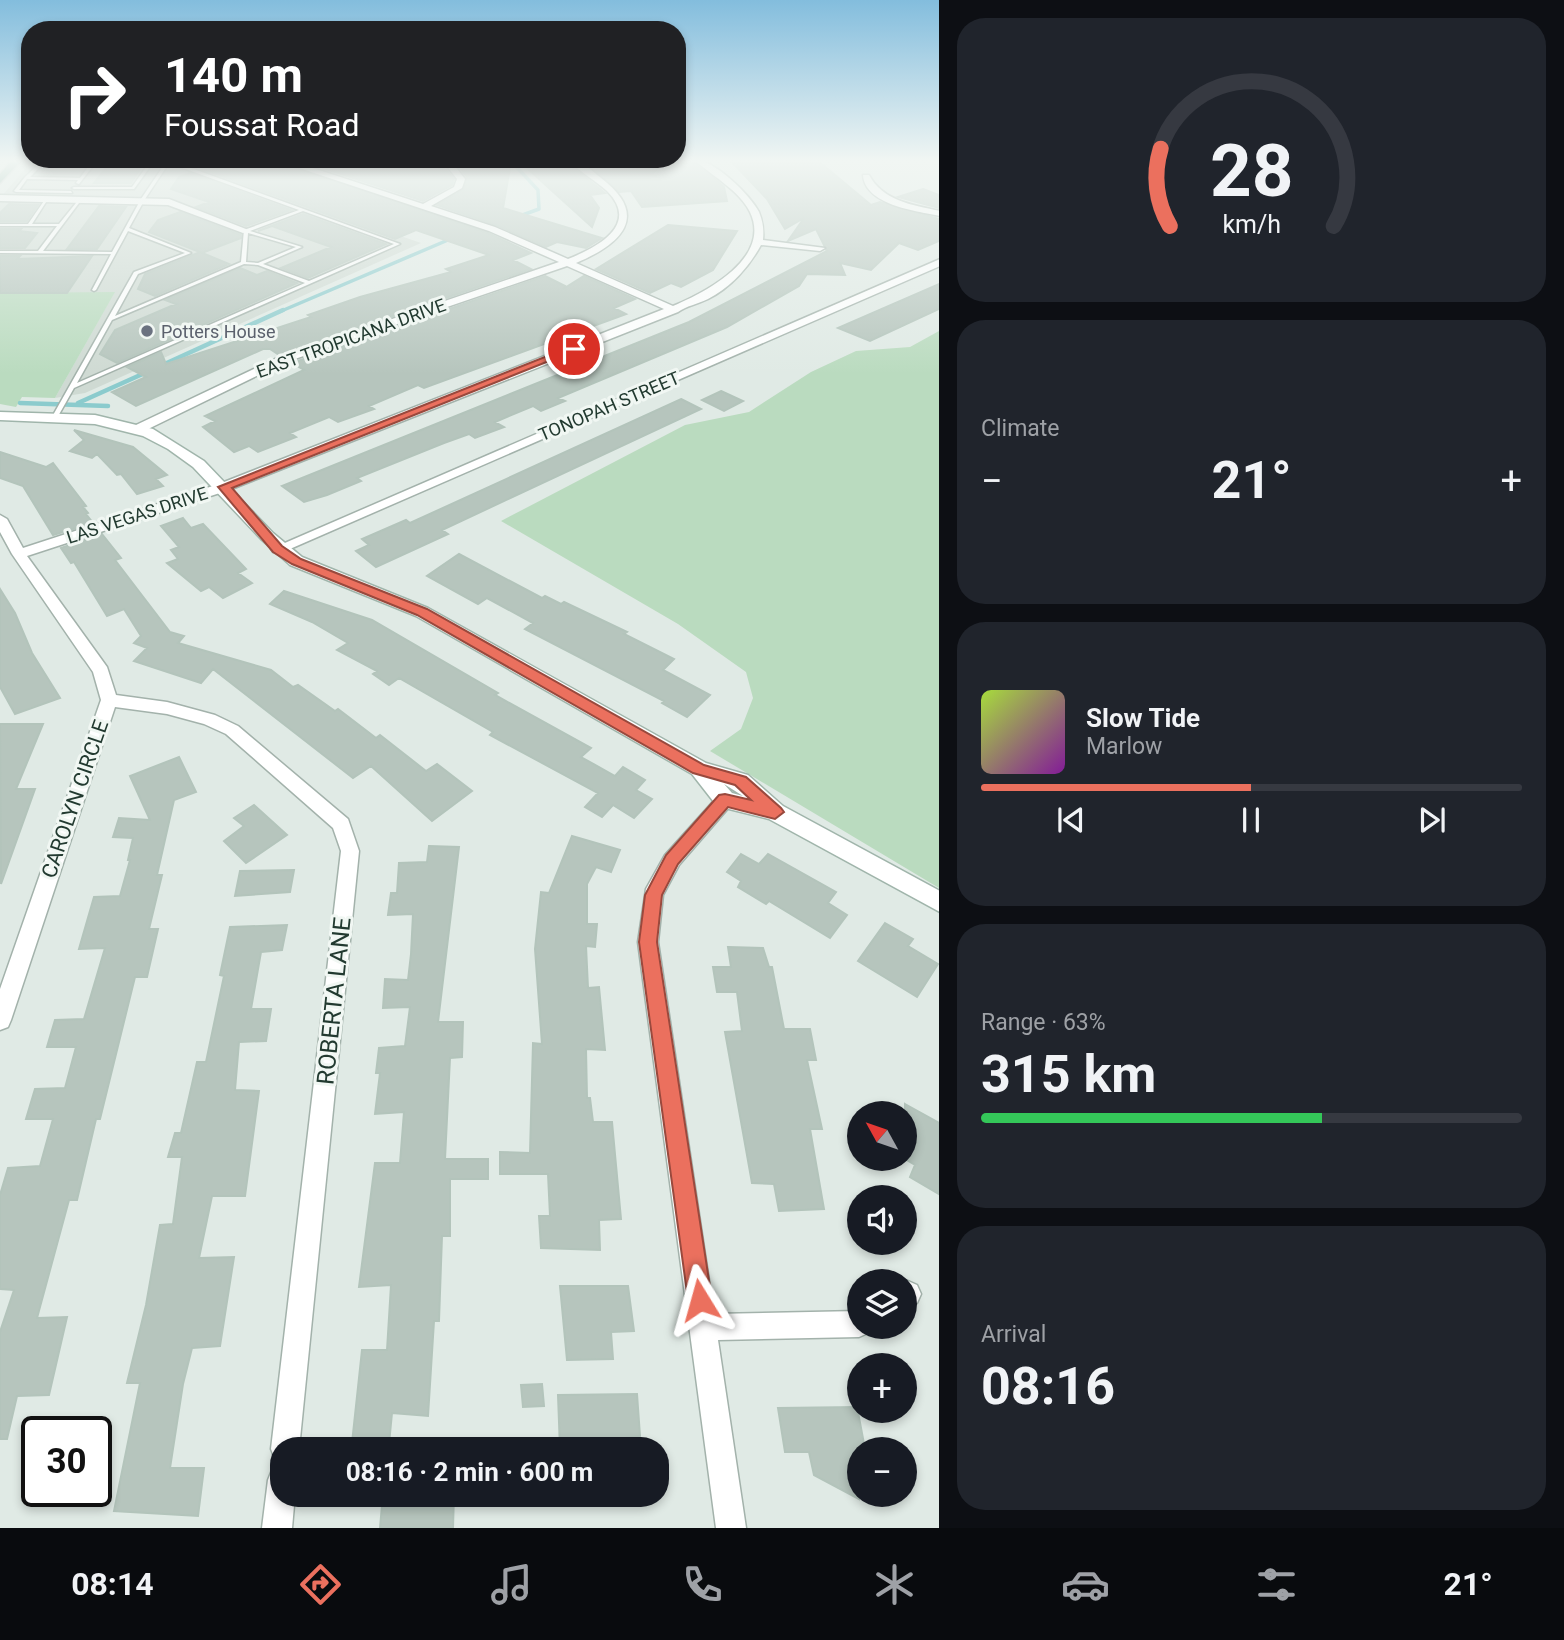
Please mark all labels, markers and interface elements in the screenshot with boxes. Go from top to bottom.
text: 140 m [164,47,303,104]
icon: right [49,49,140,140]
text: Foussat Road [164,106,360,144]
text: 28 [1210,128,1293,214]
text: km/h [1222,210,1281,239]
street label: EAST TROPICANA DRIVE [254,294,448,382]
pin [544,319,604,379]
place label: Potters House [161,321,276,342]
marker: Potters House [139,323,155,339]
icon: arrive [555,330,593,368]
street label: TONOPAH STREET [535,367,683,445]
text: Climate [981,415,1060,442]
text: 21° [1212,450,1292,511]
text: − [981,459,1003,503]
text: + [1500,459,1522,503]
street label: LAS VEGAS DRIVE [64,482,210,548]
text: Slow Tide [1086,703,1200,733]
street label: CAROLYN CIRCLE [37,717,113,881]
text: Marlow [1086,733,1162,760]
icon: previous [1052,801,1090,839]
icon: pause [1232,801,1270,839]
icon: next [1413,801,1451,839]
street label: ROBERTA LANE [311,916,357,1086]
text: Range · 63% [981,1009,1106,1036]
text: 315 km [981,1044,1156,1105]
north arrow [847,1101,917,1171]
map controls [847,1101,917,1507]
button: sound [847,1185,917,1255]
position arrow [663,1263,737,1337]
button: layers [847,1269,917,1339]
text: Arrival [981,1321,1046,1348]
button: + [847,1353,917,1423]
text: 08:16 [981,1356,1115,1417]
speed limit sign: 30 [21,1416,112,1507]
button: − [847,1437,917,1507]
text: 08:16 · 2 min · 600 m [346,1457,593,1487]
icon: directions [296,1560,345,1609]
icon: music [487,1560,536,1609]
icon: phone [678,1560,727,1609]
icon: climate [870,1560,919,1609]
icon: car [1061,1560,1110,1609]
icon: filters [1252,1560,1301,1609]
text: 08:14 [71,1565,154,1603]
text: 21° [1444,1565,1493,1603]

